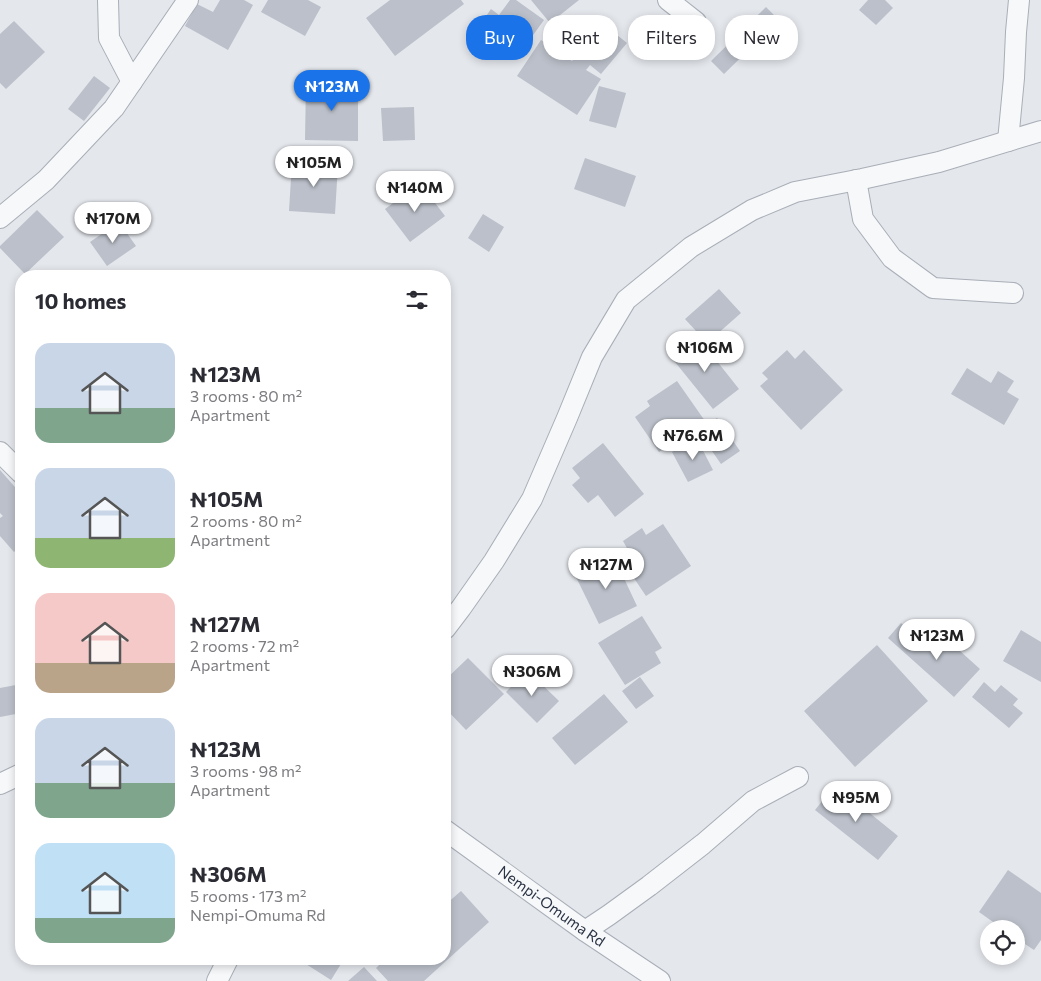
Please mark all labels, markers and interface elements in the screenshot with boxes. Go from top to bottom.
chip: Buy [466,15,533,60]
chip: Rent [543,15,618,60]
chip: Filters [628,15,715,60]
chip: New [725,15,798,60]
pin: ₦123M [297,70,367,112]
text: ₦123M [305,76,359,95]
pin: ₦105M [279,146,349,188]
text: ₦105M [286,152,342,171]
pin: ₦140M [380,170,450,213]
text: ₦140M [387,177,443,196]
pin: ₦170M [78,202,148,244]
text: ₦170M [85,208,141,227]
icon: filters [403,286,431,314]
text: 10 homes [35,288,126,313]
pin: ₦106M [670,330,740,373]
text: ₦106M [677,337,733,356]
text: ₦123M [190,361,261,386]
icon: home [75,363,135,423]
text: 3 rooms · 80 m² [190,386,302,405]
text: Apartment [190,405,270,424]
pin: ₦76.6M [652,418,734,461]
text: ₦76.6M [663,425,723,444]
text: ₦105M [190,486,263,511]
icon: home [75,488,135,548]
text: 2 rooms · 80 m² [190,511,302,530]
text: Apartment [190,530,270,549]
pin: ₦127M [571,548,641,590]
text: ₦127M [579,554,633,573]
text: ₦127M [190,611,260,636]
icon: home [75,613,135,673]
pin: ₦123M [902,618,972,661]
text: ₦123M [910,625,964,644]
text: 2 rooms · 72 m² [190,636,299,655]
pin: ₦306M [497,654,567,697]
text: Apartment [190,655,270,674]
text: ₦306M [503,661,561,680]
text: ₦123M [190,736,261,761]
icon: home [75,738,135,798]
text: 3 rooms · 98 m² [190,761,301,780]
text: Apartment [190,780,270,799]
pin: ₦95M [826,780,886,823]
text: ₦95M [832,787,880,806]
text: ₦306M [190,861,267,886]
street label: Nempi-Omuma Rd [495,861,609,950]
icon: home [75,863,135,923]
text: 5 rooms · 173 m² [190,886,307,905]
text: Nempi-Omuma Rd [190,905,326,924]
map controls [980,920,1025,965]
button: locate [980,920,1025,965]

